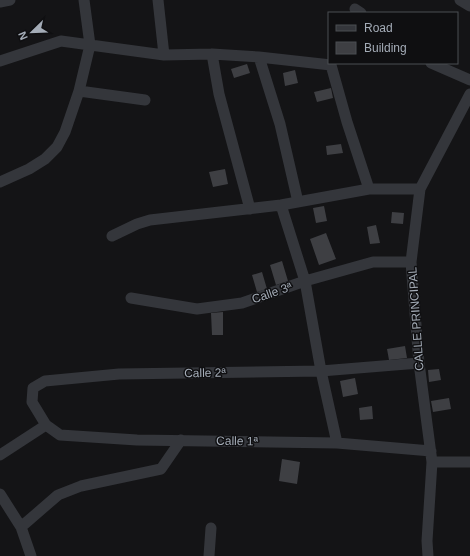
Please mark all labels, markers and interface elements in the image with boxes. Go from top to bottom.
north arrow [12,12,52,52]
legend [328,12,458,64]
text: Road [364,21,393,35]
text: N [16,30,30,42]
text: Building [364,41,407,55]
street label: CALLE PRINCIPAL [405,266,427,371]
street label: Calle 3ª [250,279,295,306]
street label: Calle 2ª [184,366,227,380]
street label: Calle 1ª [216,434,259,448]

